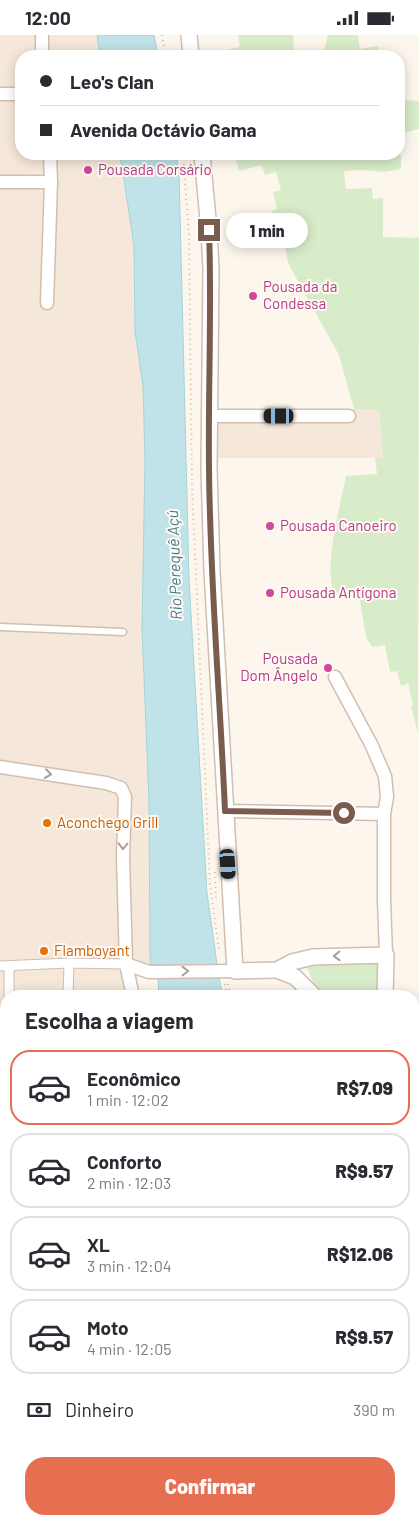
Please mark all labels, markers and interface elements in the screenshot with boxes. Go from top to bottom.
text: 12:00 [25,6,71,29]
text: Leo's Clan [70,70,154,93]
text: Avenida Octávio Gama [70,118,257,141]
place label: Pousada Corsário [98,160,212,178]
marker: Pousada Corsário [82,164,94,176]
callout: 1 min [226,213,309,247]
route end [198,219,220,241]
text: 1 min [249,221,285,240]
place label: Pousada da Condessa [263,277,337,312]
marker: Pousada da Condessa [247,290,259,302]
car [264,409,294,424]
water label: Rio Perequê Açú [162,510,185,620]
place label: Pousada Canoeiro [280,516,397,534]
marker: Pousada Canoeiro [264,520,276,532]
place label: Pousada Antígona [280,583,396,601]
marker: Pousada Antígona [264,587,276,599]
place label: Pousada Dom Ângelo [240,649,318,684]
marker: Pousada Dom Ângelo [322,662,334,674]
one-way arrow [44,769,53,779]
route start [333,802,355,824]
place label: Aconchego Grill [57,813,158,831]
marker: Aconchego Grill [41,817,53,829]
one-way arrow [118,842,129,850]
car [219,849,236,879]
place label: Flamboyant [54,941,130,959]
marker: Flamboyant [38,945,50,957]
one-way arrow [333,951,341,962]
one-way arrow [182,966,190,976]
text: Escolha a viagem [25,1007,194,1033]
icon: car [27,1065,72,1110]
text: Econômico [87,1067,181,1090]
text: R$7.09 [337,1076,393,1099]
text: 1 min · 12:02 [87,1090,169,1109]
icon: car [27,1148,72,1193]
text: Conforto [87,1150,162,1173]
text: R$9.57 [335,1159,393,1182]
text: 2 min · 12:03 [87,1173,171,1192]
icon: car [27,1231,72,1276]
text: XL [87,1233,110,1256]
text: R$12.06 [327,1242,393,1265]
text: 3 min · 12:04 [87,1256,172,1275]
icon: car [27,1314,72,1359]
text: Moto [87,1316,129,1339]
text: R$9.57 [335,1325,393,1348]
text: 4 min · 12:05 [87,1339,172,1358]
icon: cash [25,1396,53,1424]
text: Dinheiro [65,1398,134,1421]
text: 390 m [353,1400,395,1419]
button: Confirmar [25,1457,395,1515]

